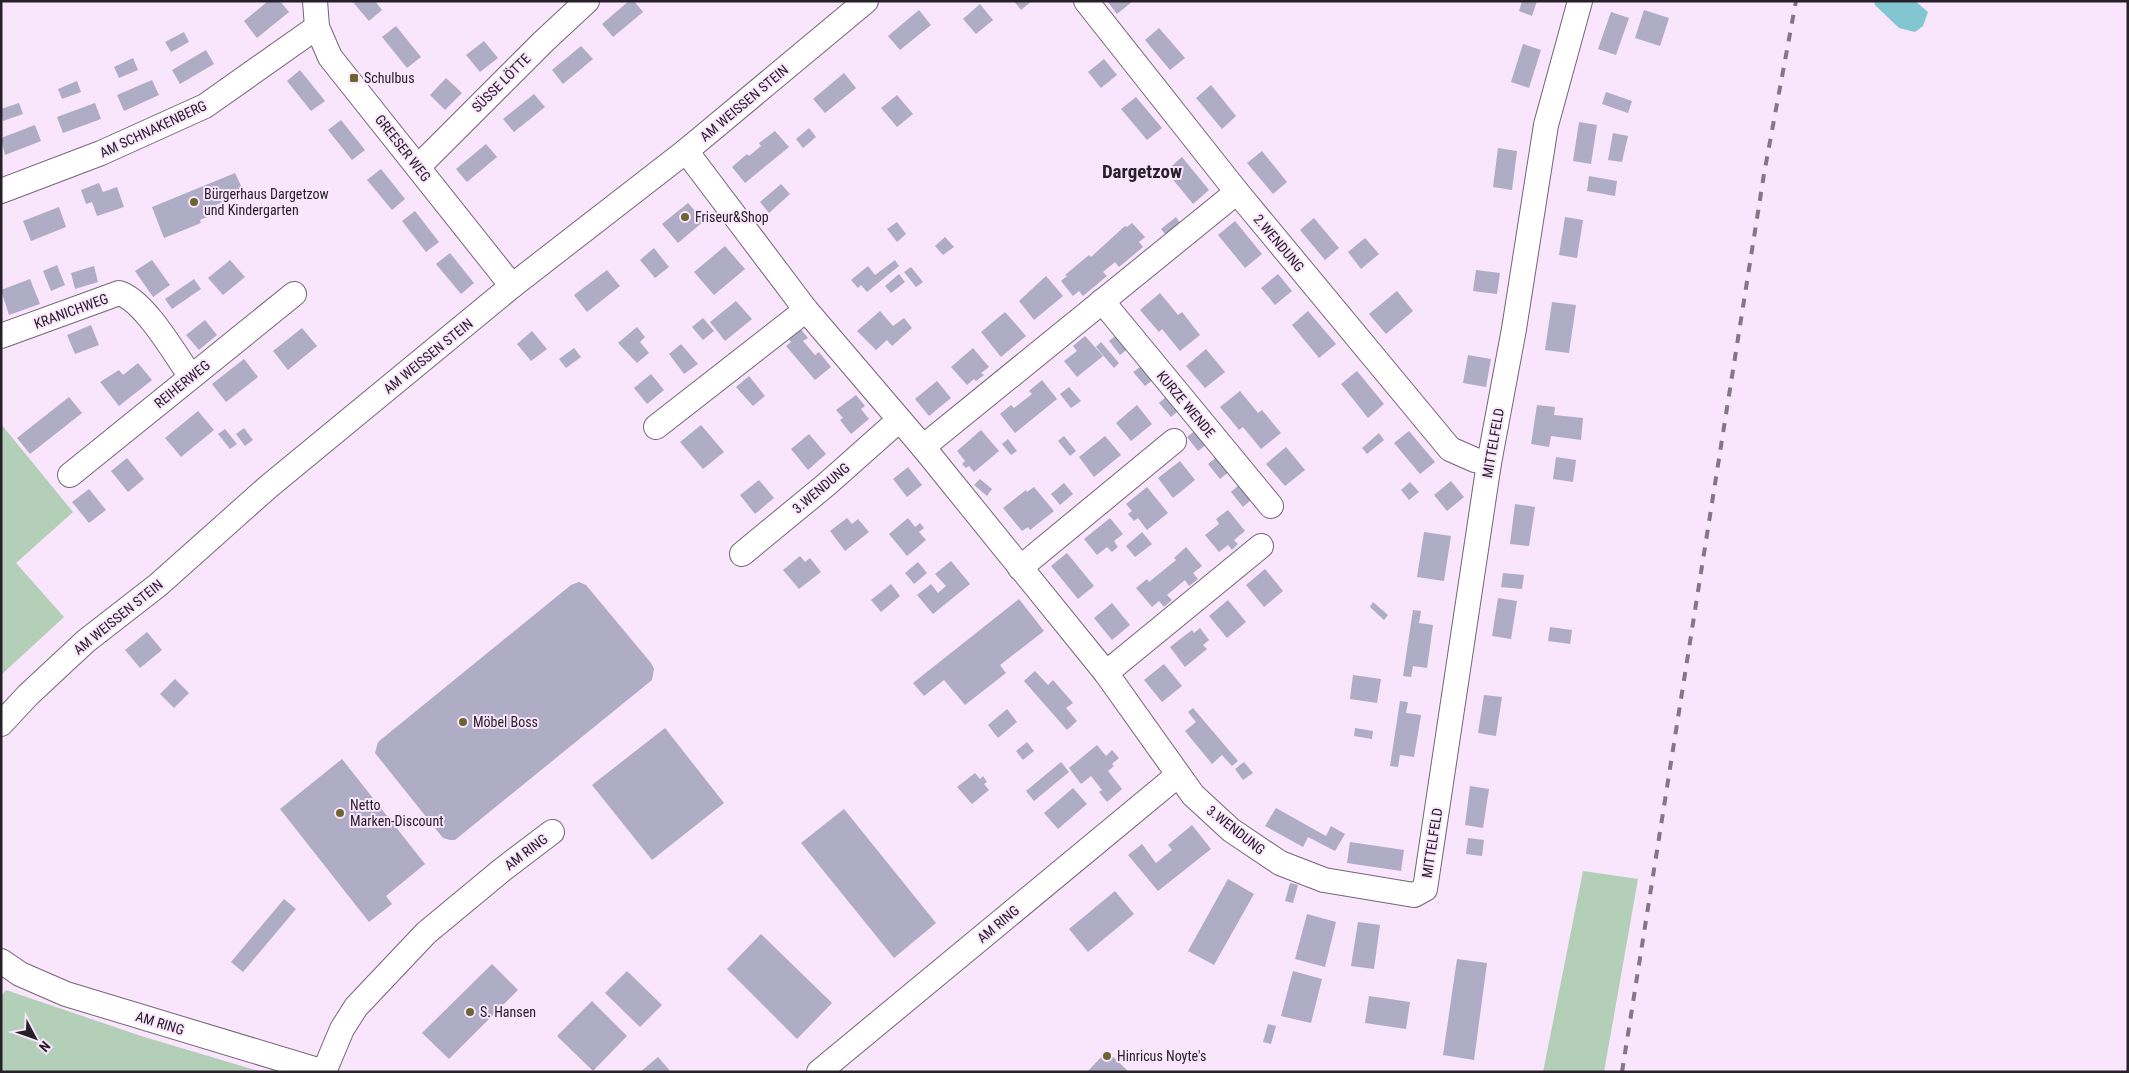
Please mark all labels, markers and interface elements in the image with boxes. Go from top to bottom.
street label: SÜSSE LÖTTE [469,50,534,115]
street label: AM WEISSEN STEIN [697,62,791,144]
place label: Schulbus [364,70,415,86]
marker: Schulbus [348,72,360,84]
street label: AM SCHNAKENBERG [97,97,209,161]
street label: GREESER WEG [372,111,434,185]
district label: Dargetzow [1102,160,1182,183]
place label: Bürgerhaus Dargetzow und Kindergarten [204,186,329,218]
marker: Bürgerhaus Dargetzow und Kindergarten [188,196,200,208]
place label: Friseur&Shop [695,209,769,225]
marker: Friseur&Shop [679,211,691,223]
street label: 2.WENDUNG [1250,211,1308,275]
street label: KRANICHWEG [32,290,110,332]
street label: AM WEISSEN STEIN [380,315,476,397]
street label: REIHERWEG [151,357,213,411]
street label: KURZE WENDE [1154,368,1218,440]
street label: MITTELFELD [1479,407,1507,479]
street label: 3.WENDUNG [789,459,853,517]
street label: AM WEISSEN STEIN [70,576,166,658]
place label: Möbel Boss [473,714,538,730]
marker: Möbel Boss [457,716,469,728]
place label: Netto Marken-Discount [350,797,443,829]
street label: 3.WENDUNG [1204,802,1268,858]
marker: Netto Marken-Discount [334,807,346,819]
street label: MITTELFELD [1419,807,1445,879]
street label: AM RING [501,831,551,873]
street label: AM RING [974,902,1022,946]
place label: S. Hansen [480,1004,536,1020]
marker: S. Hansen [464,1006,476,1018]
street label: AM RING [134,1008,186,1038]
north arrow [10,1013,60,1063]
text: N [36,1038,54,1055]
place label: Hinricus Noyte's [1117,1048,1206,1064]
marker: Hinricus Noyte's [1101,1050,1113,1062]

